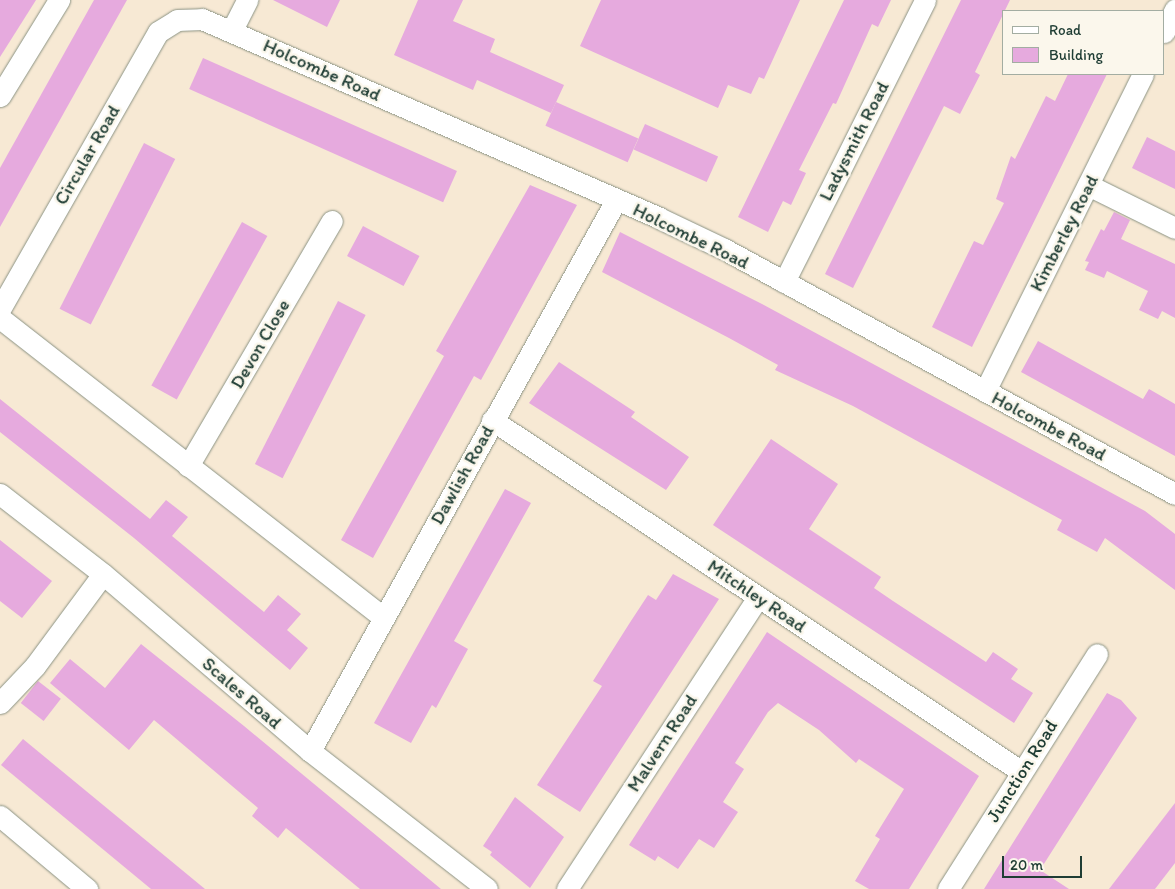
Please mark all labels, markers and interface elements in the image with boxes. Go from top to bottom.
legend [1002,10,1165,75]
text: Road [1049,21,1081,39]
street label: Holcombe Road [259,34,385,106]
text: Building [1049,46,1103,64]
street label: Ladysmith Road [814,78,894,204]
street label: Circular Road [49,101,125,209]
street label: Kimberley Road [1025,171,1103,295]
street label: Holcombe Road [629,198,753,274]
street label: Devon Close [225,295,295,393]
street label: Holcombe Road [988,386,1110,466]
street label: Dawlish Road [425,422,499,528]
street label: Mitchley Road [703,555,811,637]
street label: Scales Road [198,652,286,734]
street label: Malvern Road [622,690,702,796]
street label: Junction Road [981,716,1063,826]
scale bar [1005,846,1085,878]
text: 20 m [1010,856,1043,874]

